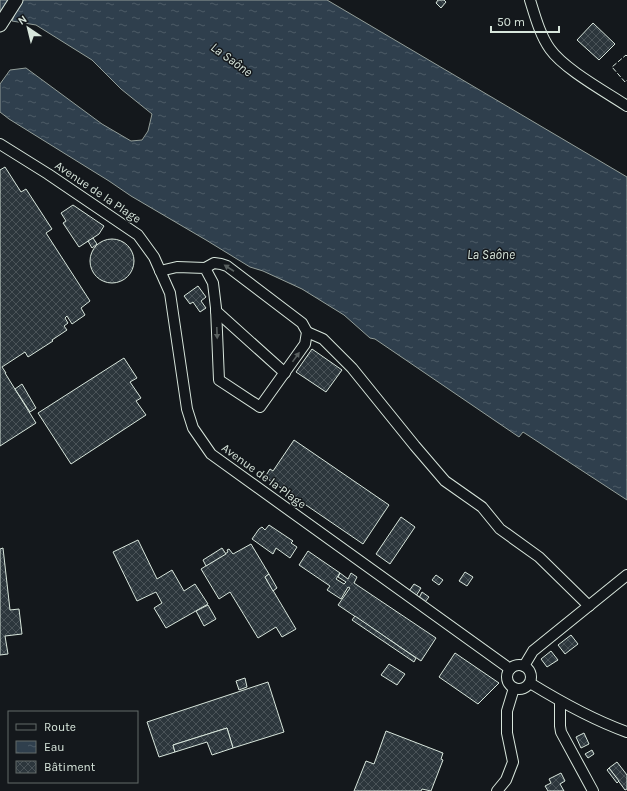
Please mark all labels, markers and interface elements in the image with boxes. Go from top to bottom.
north arrow [8,8,48,48]
scale bar [491,8,559,34]
text: N [16,13,30,28]
text: 50 m [497,15,525,29]
water label: La Saône [208,39,255,80]
street label: Avenue de la Plage [52,158,144,226]
water label: La Saône [467,247,515,262]
one-way arrow [224,264,234,272]
one-way arrow [214,327,220,340]
one-way arrow [292,352,300,362]
street label: Avenue de la Plage [219,441,309,511]
legend [8,711,138,783]
text: Route [44,720,76,734]
text: Eau [44,740,65,754]
text: Bâtiment [44,760,96,774]

